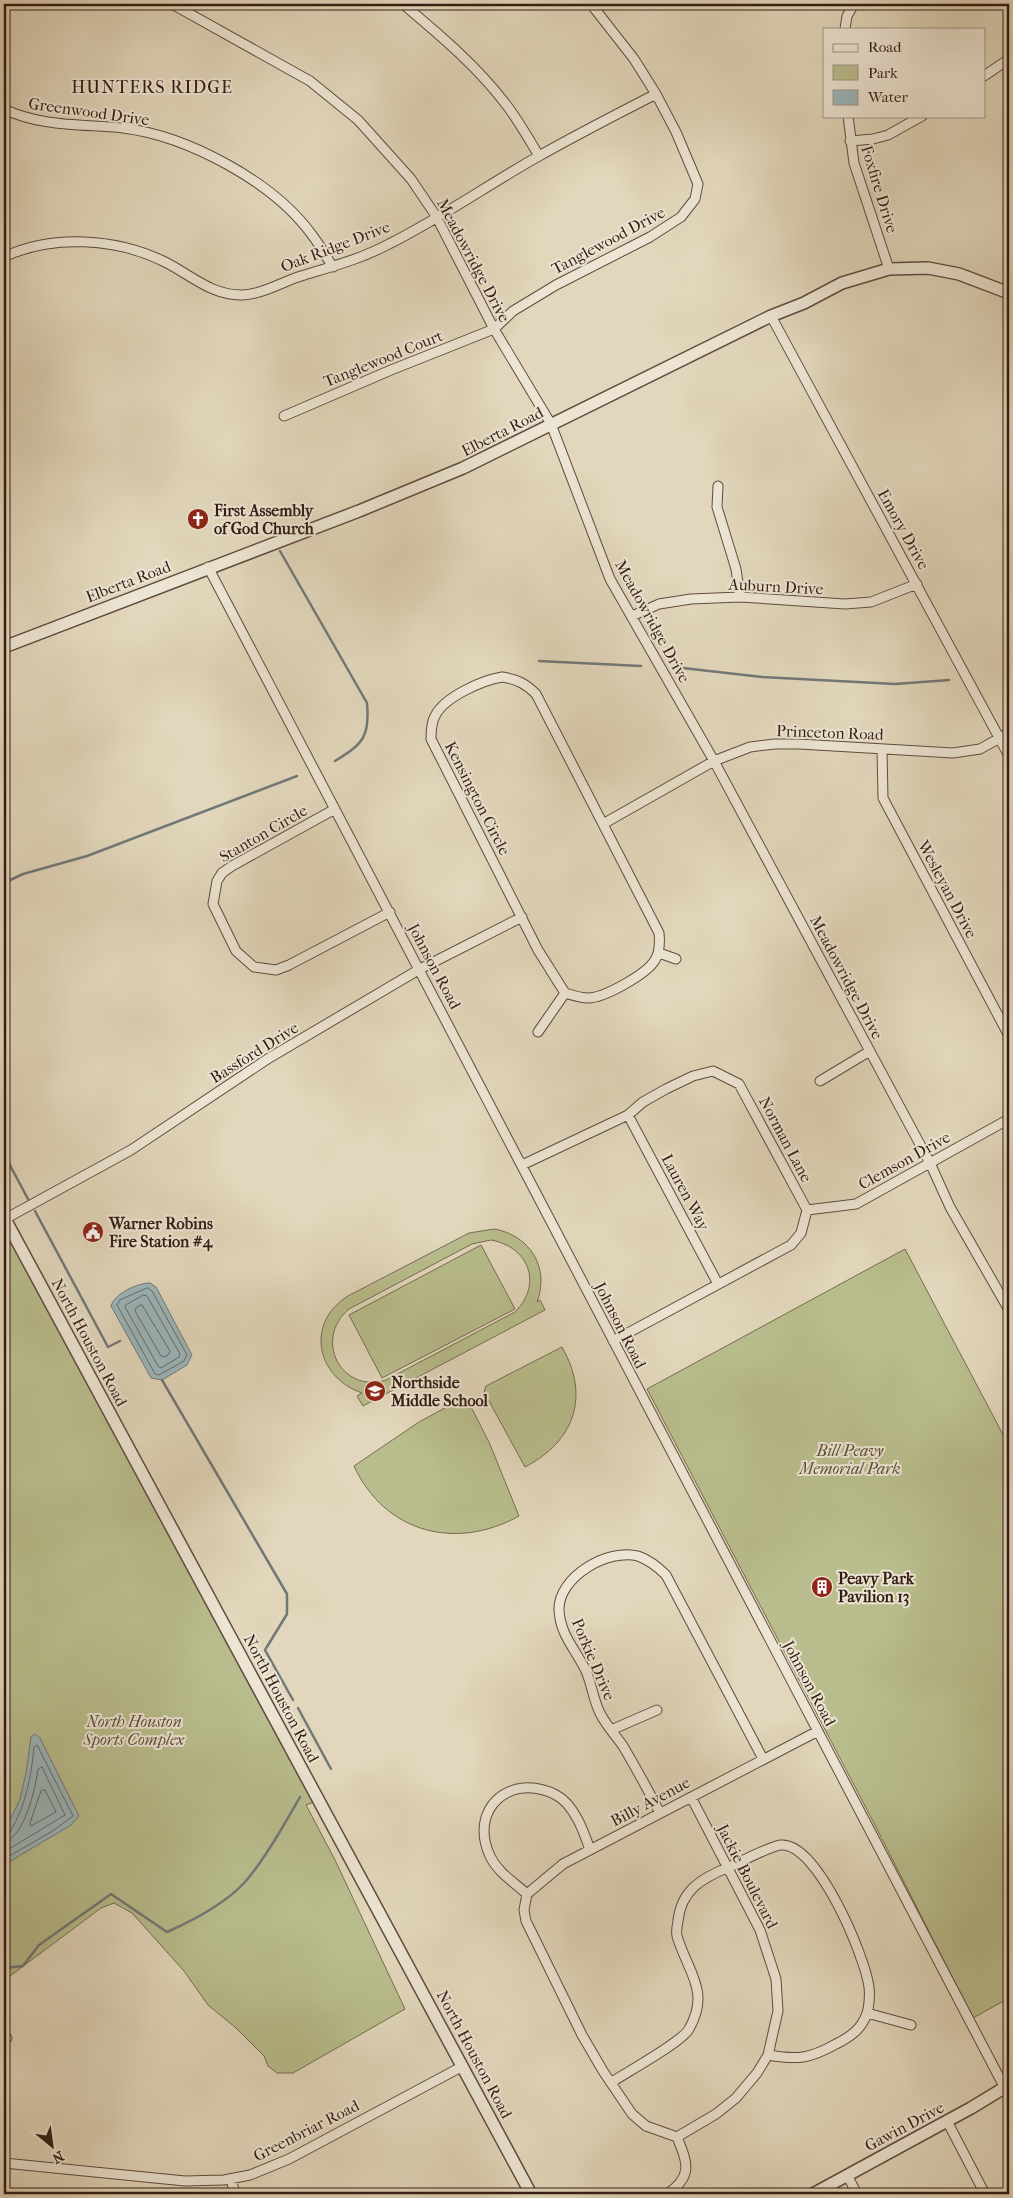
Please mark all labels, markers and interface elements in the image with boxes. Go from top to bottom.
legend [823,28,986,118]
text: Road [868,38,902,56]
text: Park [868,64,898,82]
district label: HUNTERS RIDGE [71,77,233,98]
text: Water [867,88,908,106]
street label: Greenwood Drive [27,94,151,129]
street label: Foxfire Drive [857,143,902,235]
street label: Meadowridge Drive [433,195,514,325]
street label: Tanglewood Drive [548,202,668,278]
street label: Oak Ridge Drive [278,217,393,276]
street label: Tanglewood Court [321,326,446,391]
street label: Elberta Road [458,403,547,460]
street label: Emory Drive [874,486,933,573]
place label: First Assembly of God Church [213,501,315,538]
church icon: First Assembly of God Church [186,507,210,531]
street label: Elberta Road [83,556,174,606]
street label: Meadowridge Drive [611,557,694,686]
street label: Auburn Drive [727,574,824,598]
street label: Princeton Road [776,721,884,744]
street label: Kensington Circle [441,738,514,858]
street label: Stanton Circle [216,801,311,866]
street label: Wesleyan Drive [913,836,981,941]
street label: Meadowridge Drive [806,912,887,1042]
street label: Johnson Road [403,918,465,1013]
street label: Bassford Drive [207,1018,302,1087]
street label: Norman Lane [755,1093,816,1185]
street label: Clemson Drive [855,1127,954,1193]
street label: Lauren Way [658,1151,714,1234]
place label: Warner Robins Fire Station #4 [108,1214,214,1252]
public building icon: Warner Robins Fire Station #4 [81,1220,105,1244]
street label: North Houston Road [48,1275,131,1410]
street label: Johnson Road [590,1277,651,1372]
place label: Northside Middle School [390,1373,489,1410]
school or university icon: Northside Middle School [363,1379,387,1403]
park label: Bill Peavy Memorial Park [798,1441,901,1478]
place label: Peavy Park Pavilion 13 [838,1569,915,1607]
building icon: Peavy Park Pavilion 13 [810,1575,834,1599]
street label: Porkie Drive [568,1615,619,1703]
street label: North Houston Road [240,1631,323,1766]
street label: Johnson Road [778,1635,840,1730]
park label: North Houston Sports Complex [83,1712,185,1749]
street label: Billy Avenue [607,1773,693,1830]
street label: Jackie Boulevard [712,1819,782,1932]
street label: North Houston Road [433,1987,516,2122]
street label: Greenbriar Road [250,2095,363,2165]
street label: Gawin Drive [861,2098,947,2155]
north arrow [28,2120,78,2170]
text: N [49,2147,67,2167]

